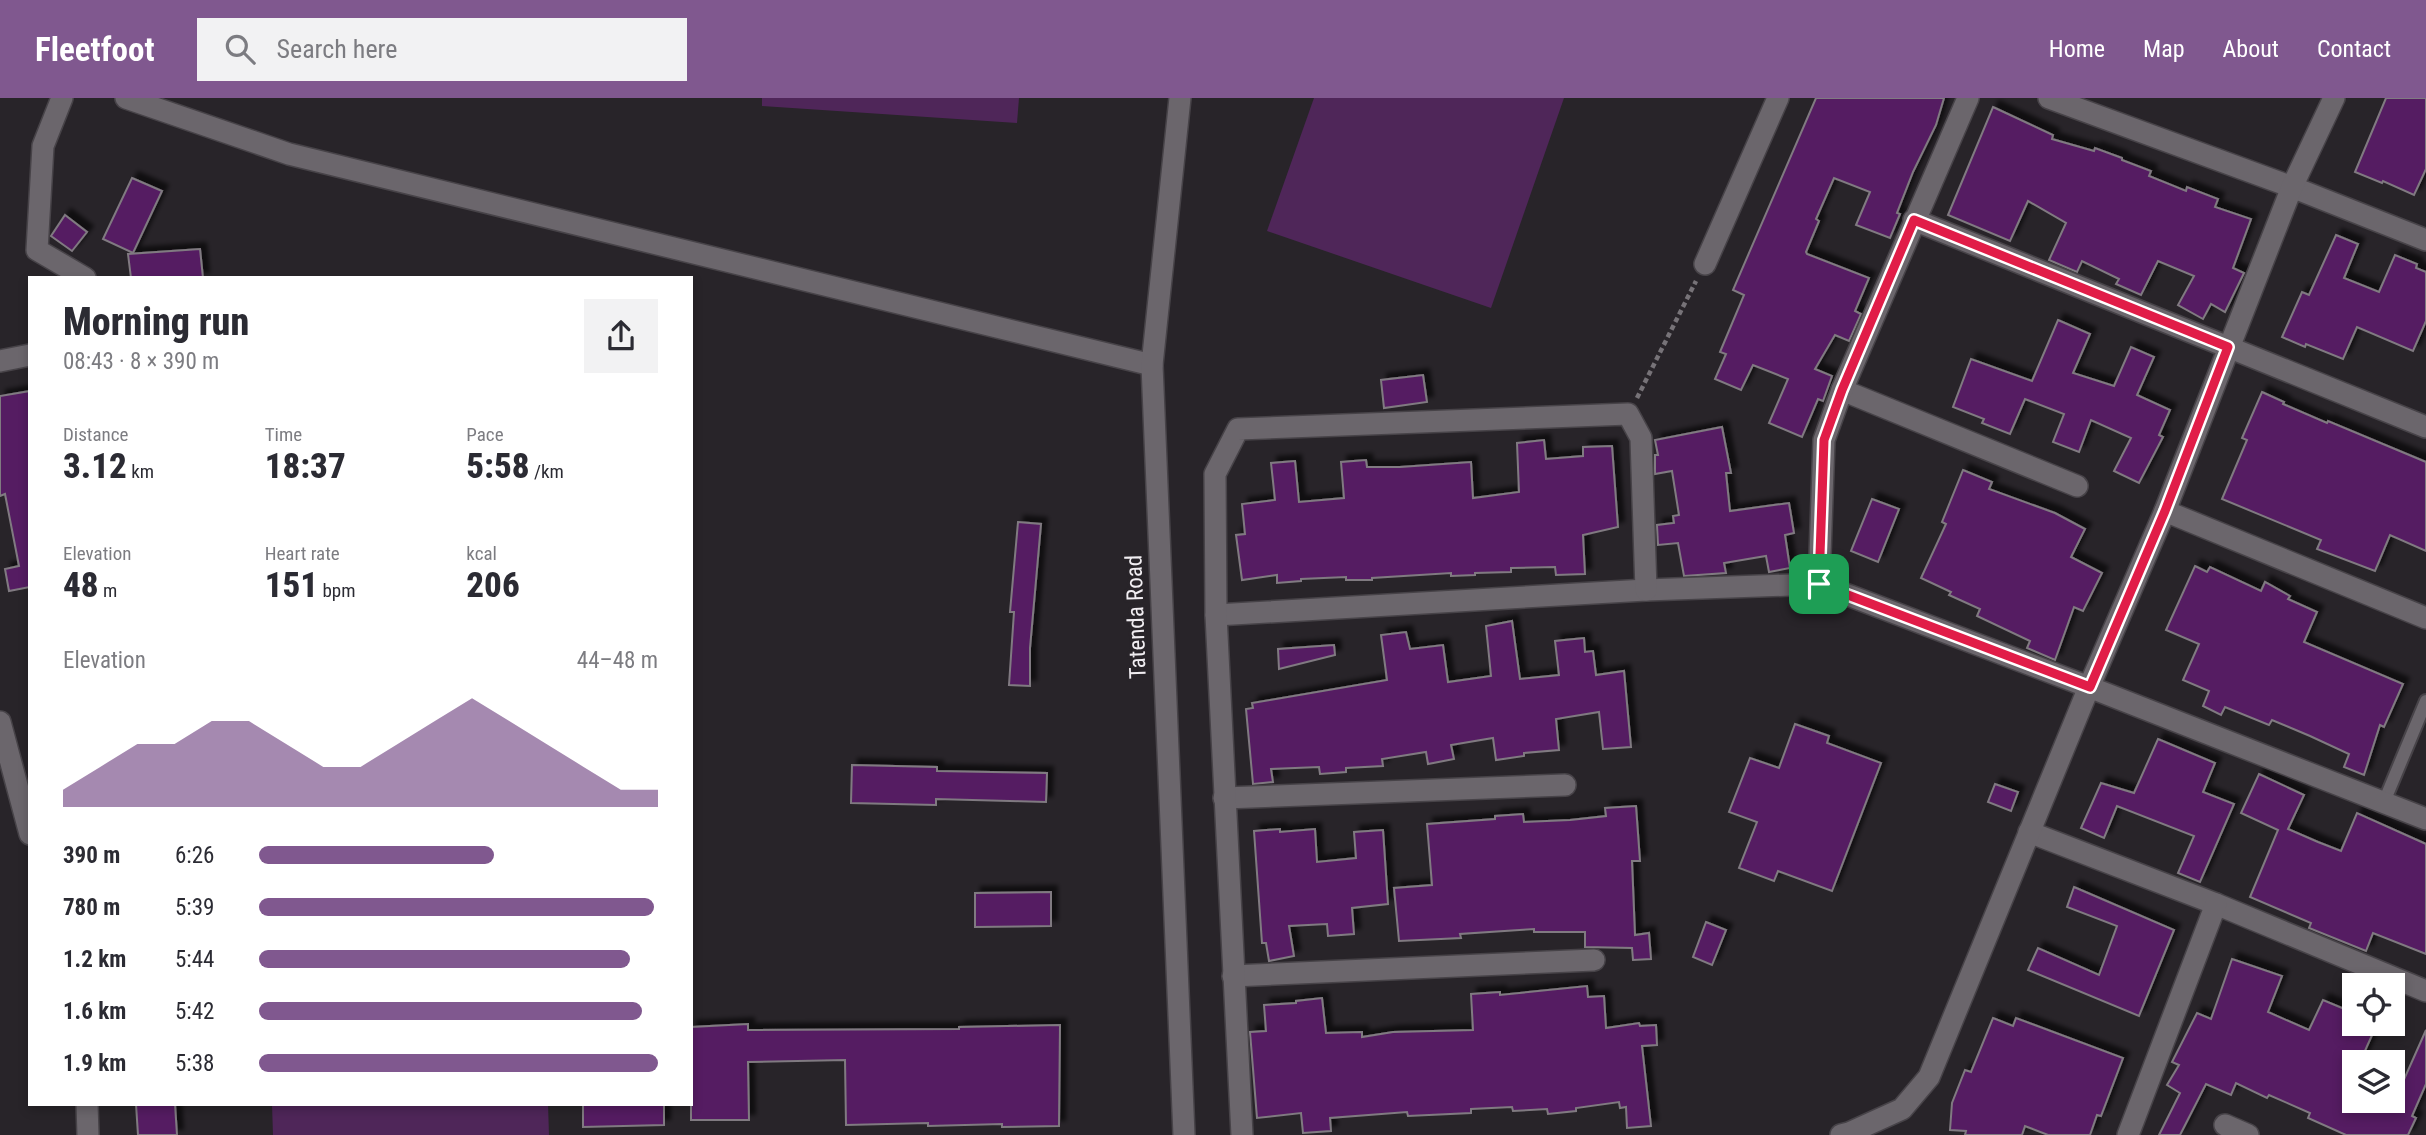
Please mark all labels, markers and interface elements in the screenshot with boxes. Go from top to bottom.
search box [197,18,687,81]
text: Fleetfoot [35,30,155,69]
icon: search [221,30,259,68]
text: Search here [277,34,397,64]
text: Home [2049,35,2105,63]
text: Map [2143,35,2185,63]
text: About [2223,35,2279,63]
text: Contact [2317,35,2391,63]
button: share [584,299,658,373]
text: Morning run [63,300,249,344]
text: 08:43 · 8 × 390 m [63,348,219,375]
text: Distance [63,423,128,446]
text: Time [265,423,302,446]
text: Pace [466,423,504,446]
text: 3.12 [63,446,127,487]
text: 18:37 [265,446,346,487]
text: 5:58 [466,446,530,487]
text: km [127,460,154,483]
text: /km [530,460,564,483]
text: Elevation [63,542,131,565]
text: Heart rate [265,542,340,565]
text: kcal [466,542,497,565]
street label: Tatenda Road [1120,554,1152,680]
pin [1789,554,1849,614]
text: 48 [63,565,99,606]
text: 151 [265,565,318,606]
text: 206 [466,565,520,606]
icon: arrive [1800,565,1838,603]
text: m [99,579,117,602]
text: bpm [318,579,355,602]
text: Elevation [63,647,146,674]
text: 44–48 m [577,647,658,674]
text: 390 m [63,842,120,869]
text: 6:26 [175,842,214,869]
text: 780 m [63,894,120,921]
text: 5:39 [175,894,214,921]
text: 1.2 km [63,946,126,973]
text: 5:44 [175,946,214,973]
map controls [2342,973,2405,1113]
button: locate [2342,973,2405,1036]
text: 1.6 km [63,998,126,1025]
text: 5:42 [175,998,214,1025]
text: 1.9 km [63,1050,126,1077]
text: 5:38 [175,1050,214,1077]
button: layers [2342,1050,2405,1113]

